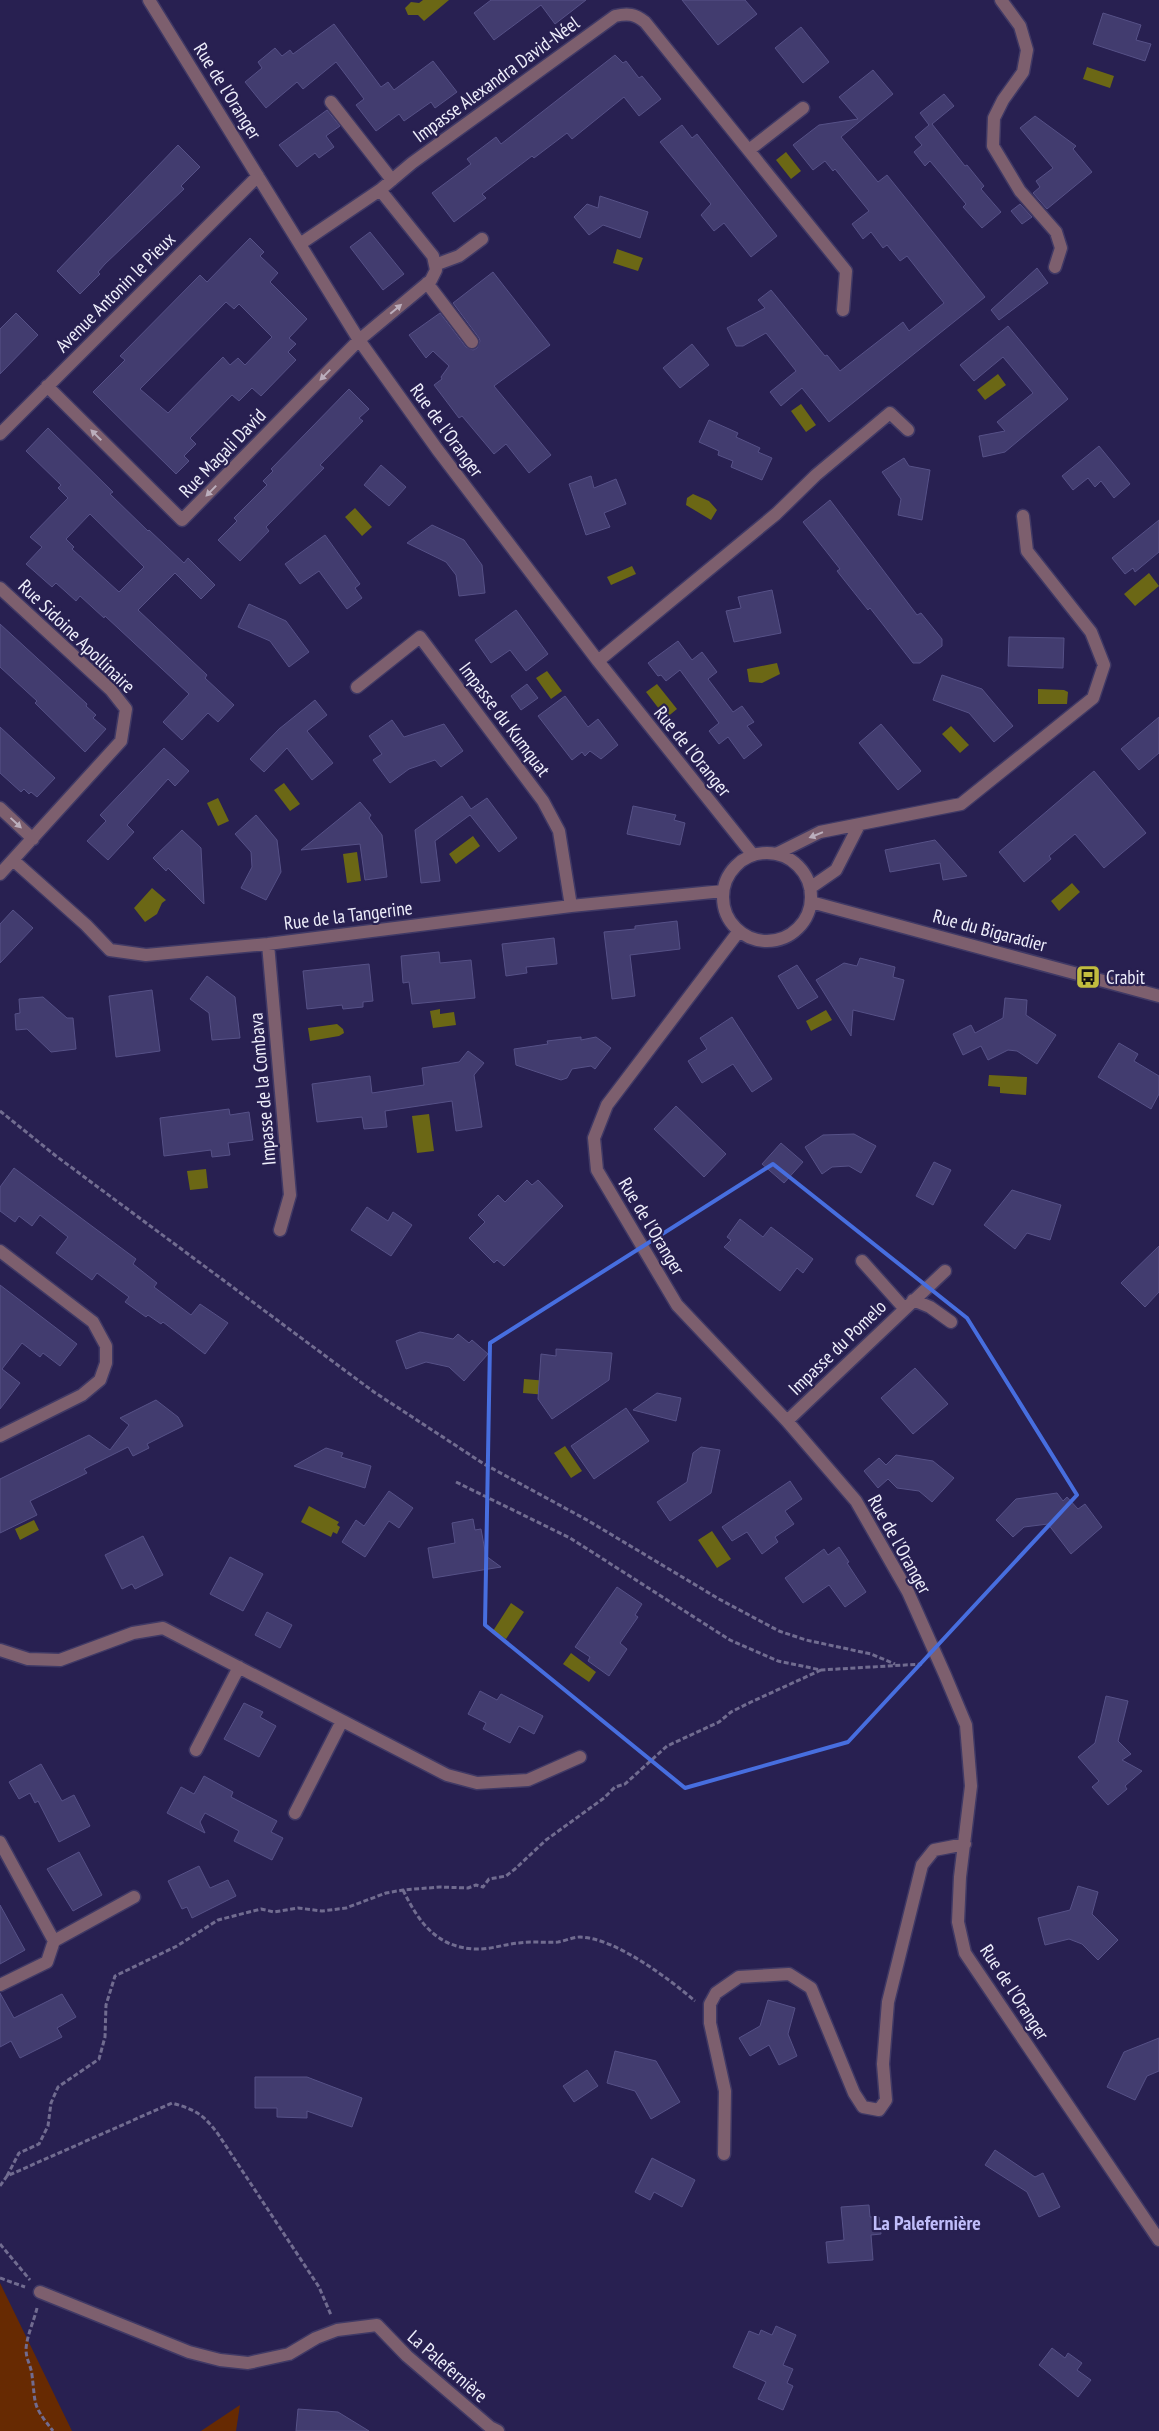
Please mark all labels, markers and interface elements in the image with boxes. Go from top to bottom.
street label: Impasse Alexandra David-Néel [408,10,584,147]
street label: Rue de l'Oranger [189,38,268,144]
street label: Avenue Antonin le Pieux [50,227,180,357]
one-way arrow [389,303,402,314]
one-way arrow [319,368,331,380]
street label: Rue de l'Oranger [405,379,489,482]
street label: Rue Magali David [174,403,270,503]
one-way arrow [90,429,102,441]
one-way arrow [205,484,217,496]
street label: Rue Sidoine Apollinaire [14,574,141,698]
street label: Impasse du Kumquat [454,657,556,781]
street label: Rue de l'Oranger [649,701,737,802]
one-way arrow [10,817,22,829]
one-way arrow [808,831,823,839]
street label: Rue de la Tangerine [282,895,414,935]
street label: Rue du Bigaradier [930,903,1050,957]
bus stop icon: Crabit [1075,964,1101,990]
place label: Crabit [1106,965,1146,989]
street label: Impasse de la Combava [243,1012,281,1166]
street label: Rue de l'Oranger [614,1173,691,1280]
street label: Impasse du Pomelo [783,1294,891,1400]
street label: Rue de l'Oranger [863,1490,937,1598]
street label: Rue de l'Oranger [975,1940,1055,2045]
district label: La Palefernière [873,2210,981,2236]
street label: La Palefernière [403,2325,493,2407]

